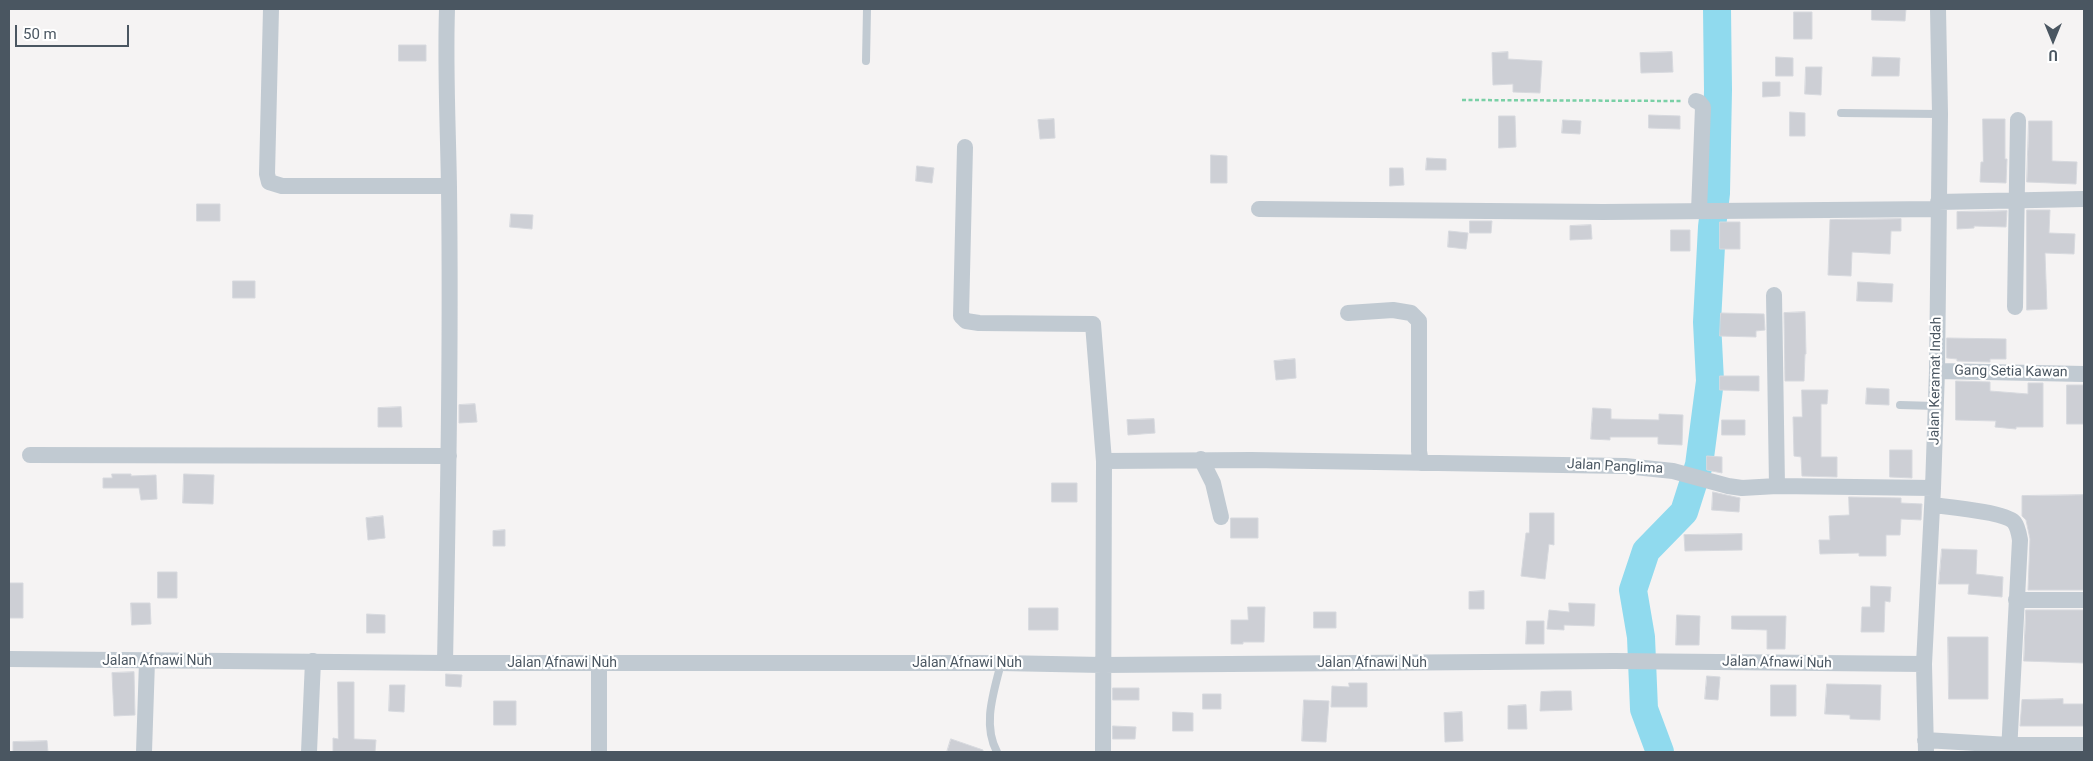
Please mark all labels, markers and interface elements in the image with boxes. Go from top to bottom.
scale bar [18,15,131,47]
north arrow [2028,15,2078,65]
text: 50 m [23,25,57,43]
text: U [2048,47,2058,63]
street label: Jalan Keramat Indah [1926,317,1946,445]
street label: Gang Setia Kawan [1954,363,2068,381]
street label: Jalan Panglima [1567,456,1663,478]
street label: Jalan Afnawi Nuh [102,653,212,669]
street label: Jalan Afnawi Nuh [1722,654,1832,672]
street label: Jalan Afnawi Nuh [507,655,617,671]
street label: Jalan Afnawi Nuh [912,655,1022,671]
street label: Jalan Afnawi Nuh [1317,655,1427,671]

